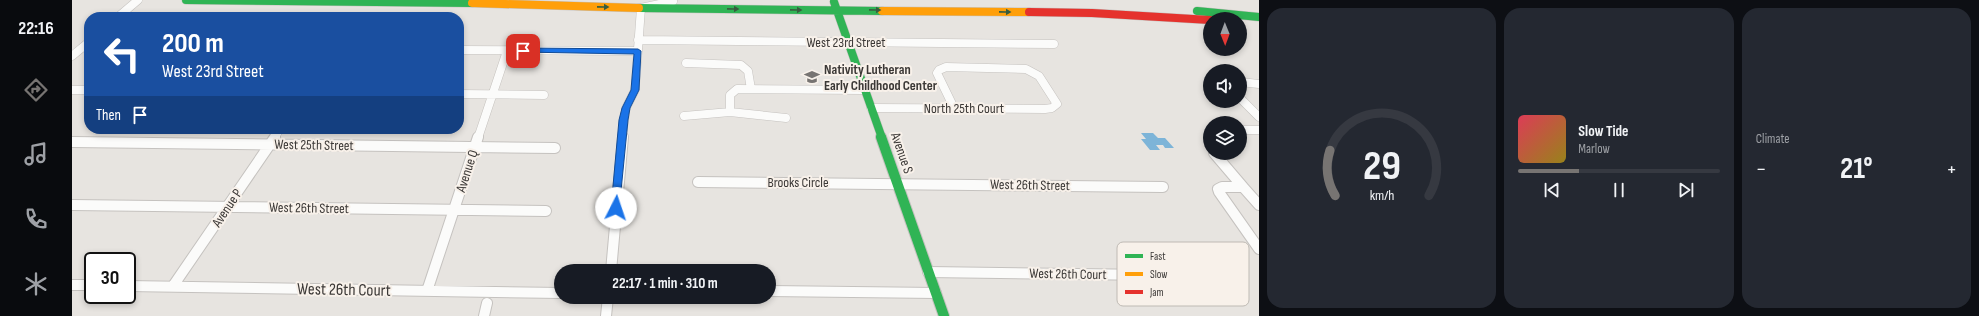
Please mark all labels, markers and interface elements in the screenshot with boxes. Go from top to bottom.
one-way arrow [597,4,609,11]
one-way arrow [727,6,740,12]
one-way arrow [790,7,803,13]
one-way arrow [869,7,882,13]
one-way arrow [999,8,1011,15]
north arrow [1203,12,1247,56]
map controls [1203,12,1247,160]
text: 22:16 [18,18,54,39]
text: 200 m [162,27,224,60]
icon: left [96,28,148,80]
pin [506,34,540,68]
street label: West 23rd Street [806,34,886,51]
icon: arrive [512,40,534,62]
text: West 23rd Street [162,61,264,82]
place label: Nativity Lutheran Early Childhood Center [824,61,938,94]
button: sound [1203,64,1247,108]
school or university icon: Nativity Lutheran Early Childhood Center [803,68,821,86]
icon: directions [22,76,50,104]
street label: North 25th Court [924,100,1004,117]
icon: arrive [129,104,151,126]
text: Then [96,106,121,125]
button: layers [1203,116,1247,160]
text: Slow Tide [1578,122,1629,141]
street label: Avenue S [887,129,917,176]
text: Climate [1756,131,1790,147]
street label: West 25th Street [274,136,354,154]
icon: music [22,140,50,168]
text: Marlow [1578,141,1610,157]
text: 29 [1363,142,1401,191]
street label: Avenue Q [452,148,482,195]
text: 21° [1840,151,1873,187]
text: − [1756,156,1766,183]
text: + [1946,156,1957,183]
street label: Brooks Circle [767,174,829,191]
street label: West 26th Street [990,176,1070,194]
icon: previous [1541,179,1563,201]
icon: pause [1608,179,1630,201]
icon: next [1675,179,1697,201]
street label: Avenue P [208,186,246,231]
position arrow [595,187,637,229]
text: km/h [1369,187,1394,204]
street label: West 26th Street [269,199,349,217]
icon: phone [22,205,50,233]
legend [1117,242,1249,306]
text: Fast [1150,250,1166,263]
speed limit sign: 30 [84,252,136,304]
street label: West 26th Court [1029,265,1107,283]
text: Slow [1150,268,1167,281]
icon: climate [22,270,50,298]
text: 22:17 · 1 min · 310 m [612,274,718,293]
street label: West 26th Court [297,279,391,301]
text: Jam [1149,286,1164,299]

